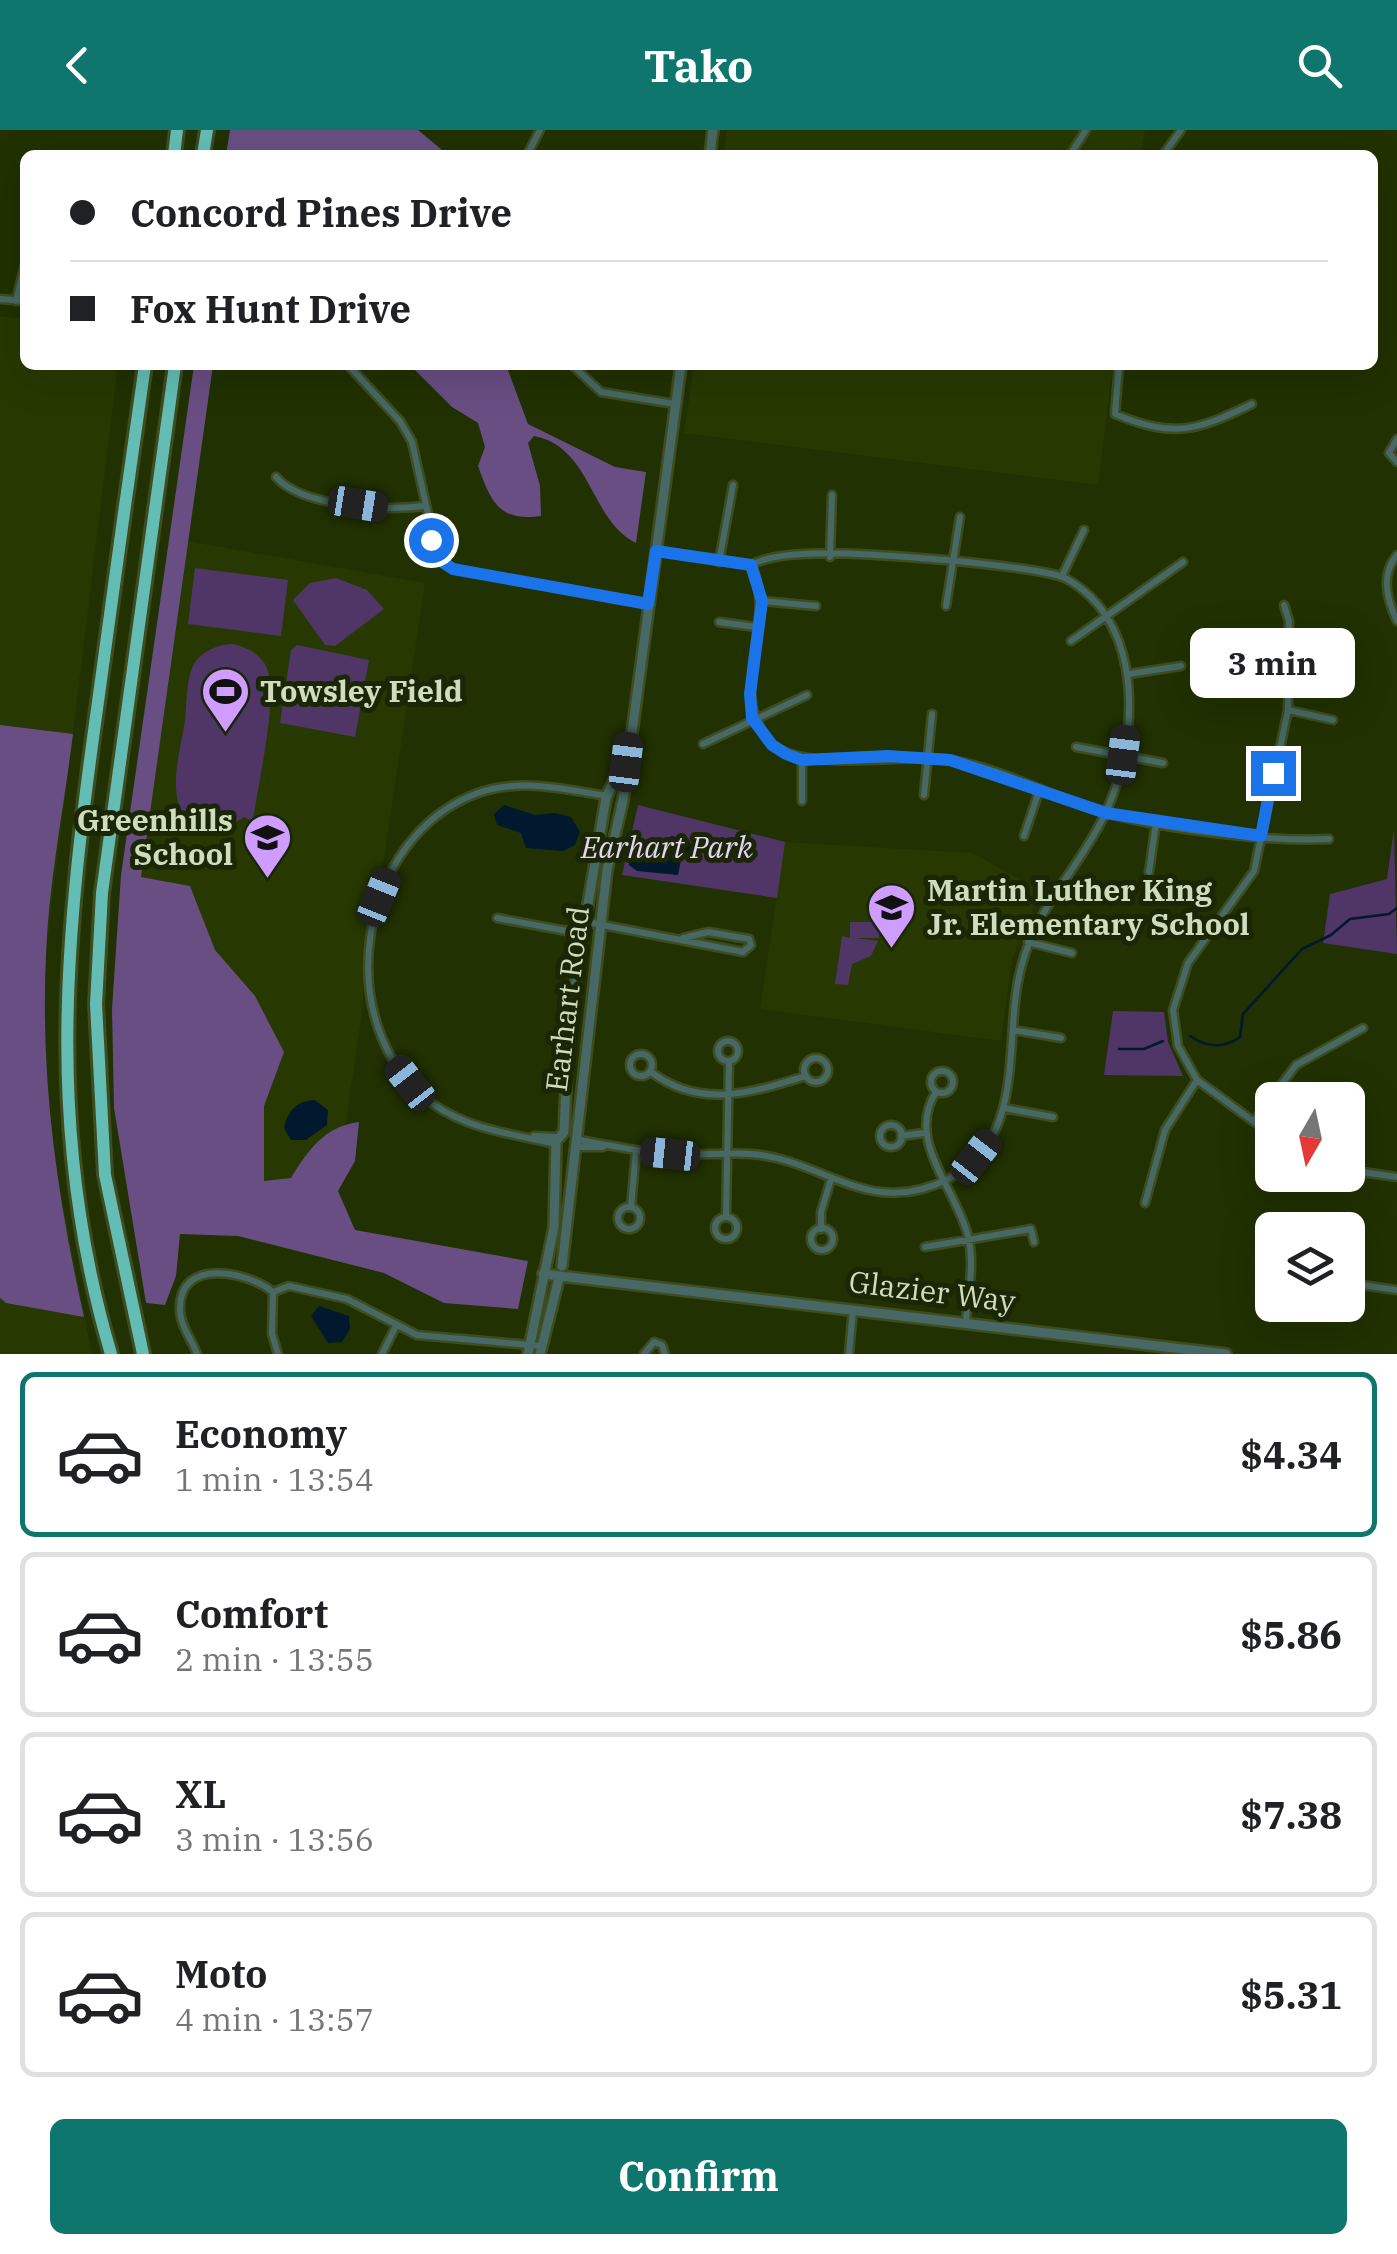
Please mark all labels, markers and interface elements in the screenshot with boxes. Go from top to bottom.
text: Tako [644,36,753,94]
icon: back [50,38,105,93]
icon: search [1292,38,1347,93]
text: Concord Pines Drive [130,188,512,237]
text: Fox Hunt Drive [130,284,411,333]
car [326,484,390,524]
route start [409,518,454,563]
callout: 3 min [1190,628,1356,698]
text: 3 min [1228,642,1317,684]
sports icon: Towsley Field [199,666,251,734]
place label: Towsley Field [260,671,463,710]
car [1104,723,1142,787]
car [607,730,645,794]
route end [1251,751,1296,796]
place label: Greenhills School [77,800,233,873]
school or university icon: Greenhills School [242,812,294,880]
park label: Earhart Park [580,827,753,866]
car [354,864,404,930]
place label: Martin Luther King Jr. Elementary School [927,870,1250,943]
school or university icon: Martin Luther King Jr. Elementary School [866,882,918,950]
street label: Earhart Road [536,904,597,1094]
car [380,1050,440,1116]
north arrow [1255,1082,1365,1192]
map controls [1255,1082,1365,1322]
car [946,1124,1006,1190]
car [639,1136,701,1172]
button: layers [1255,1212,1365,1322]
street label: Glazier Way [847,1261,1018,1320]
text: Economy [175,1409,347,1458]
icon: car [55,1410,145,1500]
text: $4.34 [1240,1430,1342,1479]
text: 1 min · 13:54 [175,1458,374,1500]
text: Comfort [175,1589,328,1638]
icon: car [55,1590,145,1680]
text: $5.86 [1240,1610,1342,1659]
text: 2 min · 13:55 [175,1638,374,1680]
text: XL [175,1769,226,1818]
icon: car [55,1770,145,1860]
text: $7.38 [1240,1790,1342,1839]
text: 3 min · 13:56 [175,1818,374,1860]
text: Moto [175,1949,267,1998]
icon: car [55,1950,145,2040]
text: $5.31 [1240,1970,1342,2019]
text: 4 min · 13:57 [175,1998,374,2040]
button: Confirm [50,2119,1347,2234]

